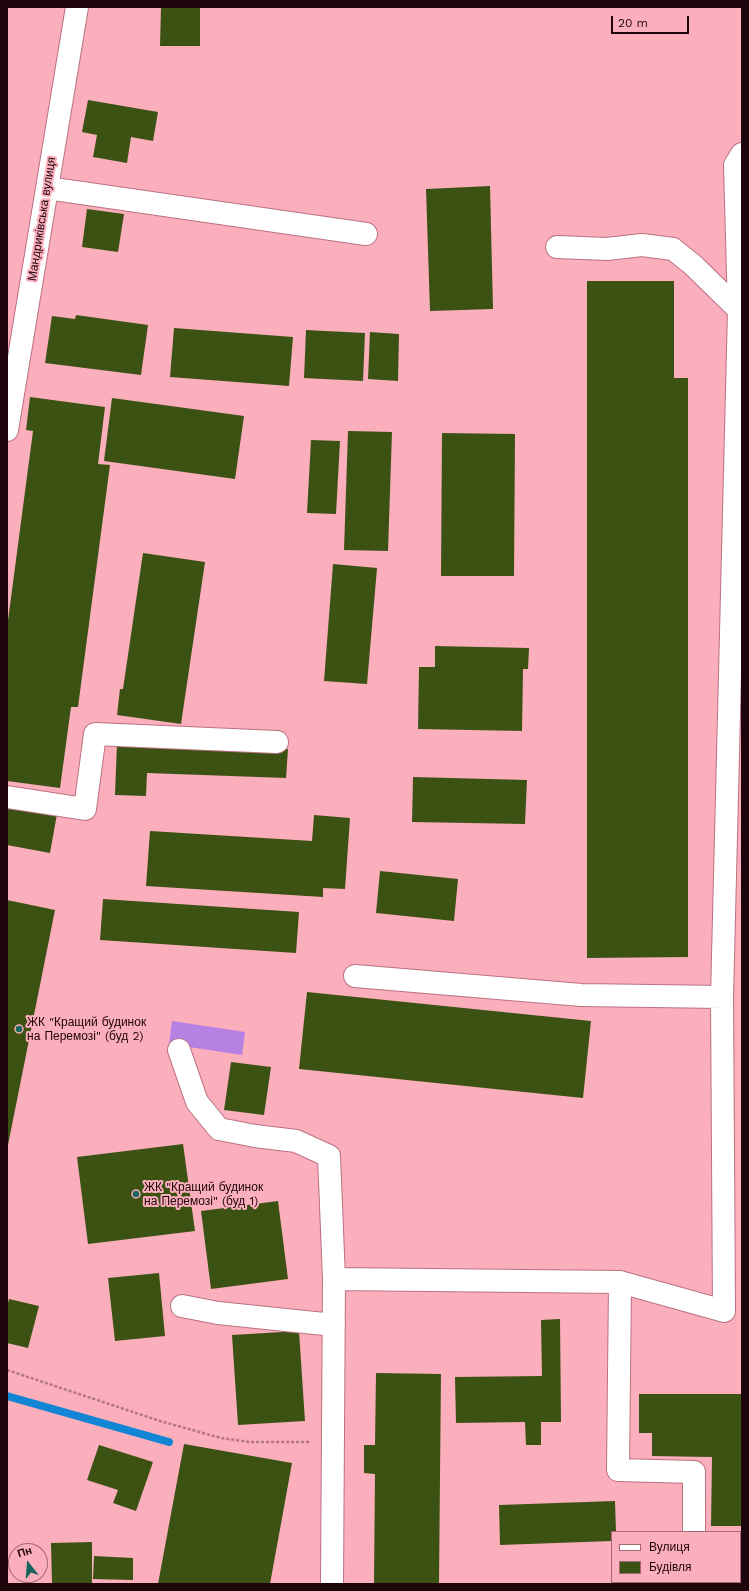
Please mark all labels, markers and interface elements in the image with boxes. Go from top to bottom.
scale bar [613,8,691,34]
text: 20 m [618,16,648,30]
street label: Мандриківська вулиця [25,156,59,282]
place label: ЖК "Кращий будинок на Перемозі" (буд 2) [27,1015,146,1043]
marker: ЖК "Кращий будинок на Перемозі" (буд 2) [14,1024,24,1034]
place label: ЖК "Кращий будинок на Перемозі" (буд 1) [144,1180,263,1208]
marker: ЖК "Кращий будинок на Перемозі" (буд 1) [131,1189,141,1199]
legend [611,1531,741,1583]
text: Вулиця [649,1540,690,1554]
north arrow [8,1543,48,1583]
text: Пн [16,1544,34,1560]
text: Будівля [649,1560,691,1574]

